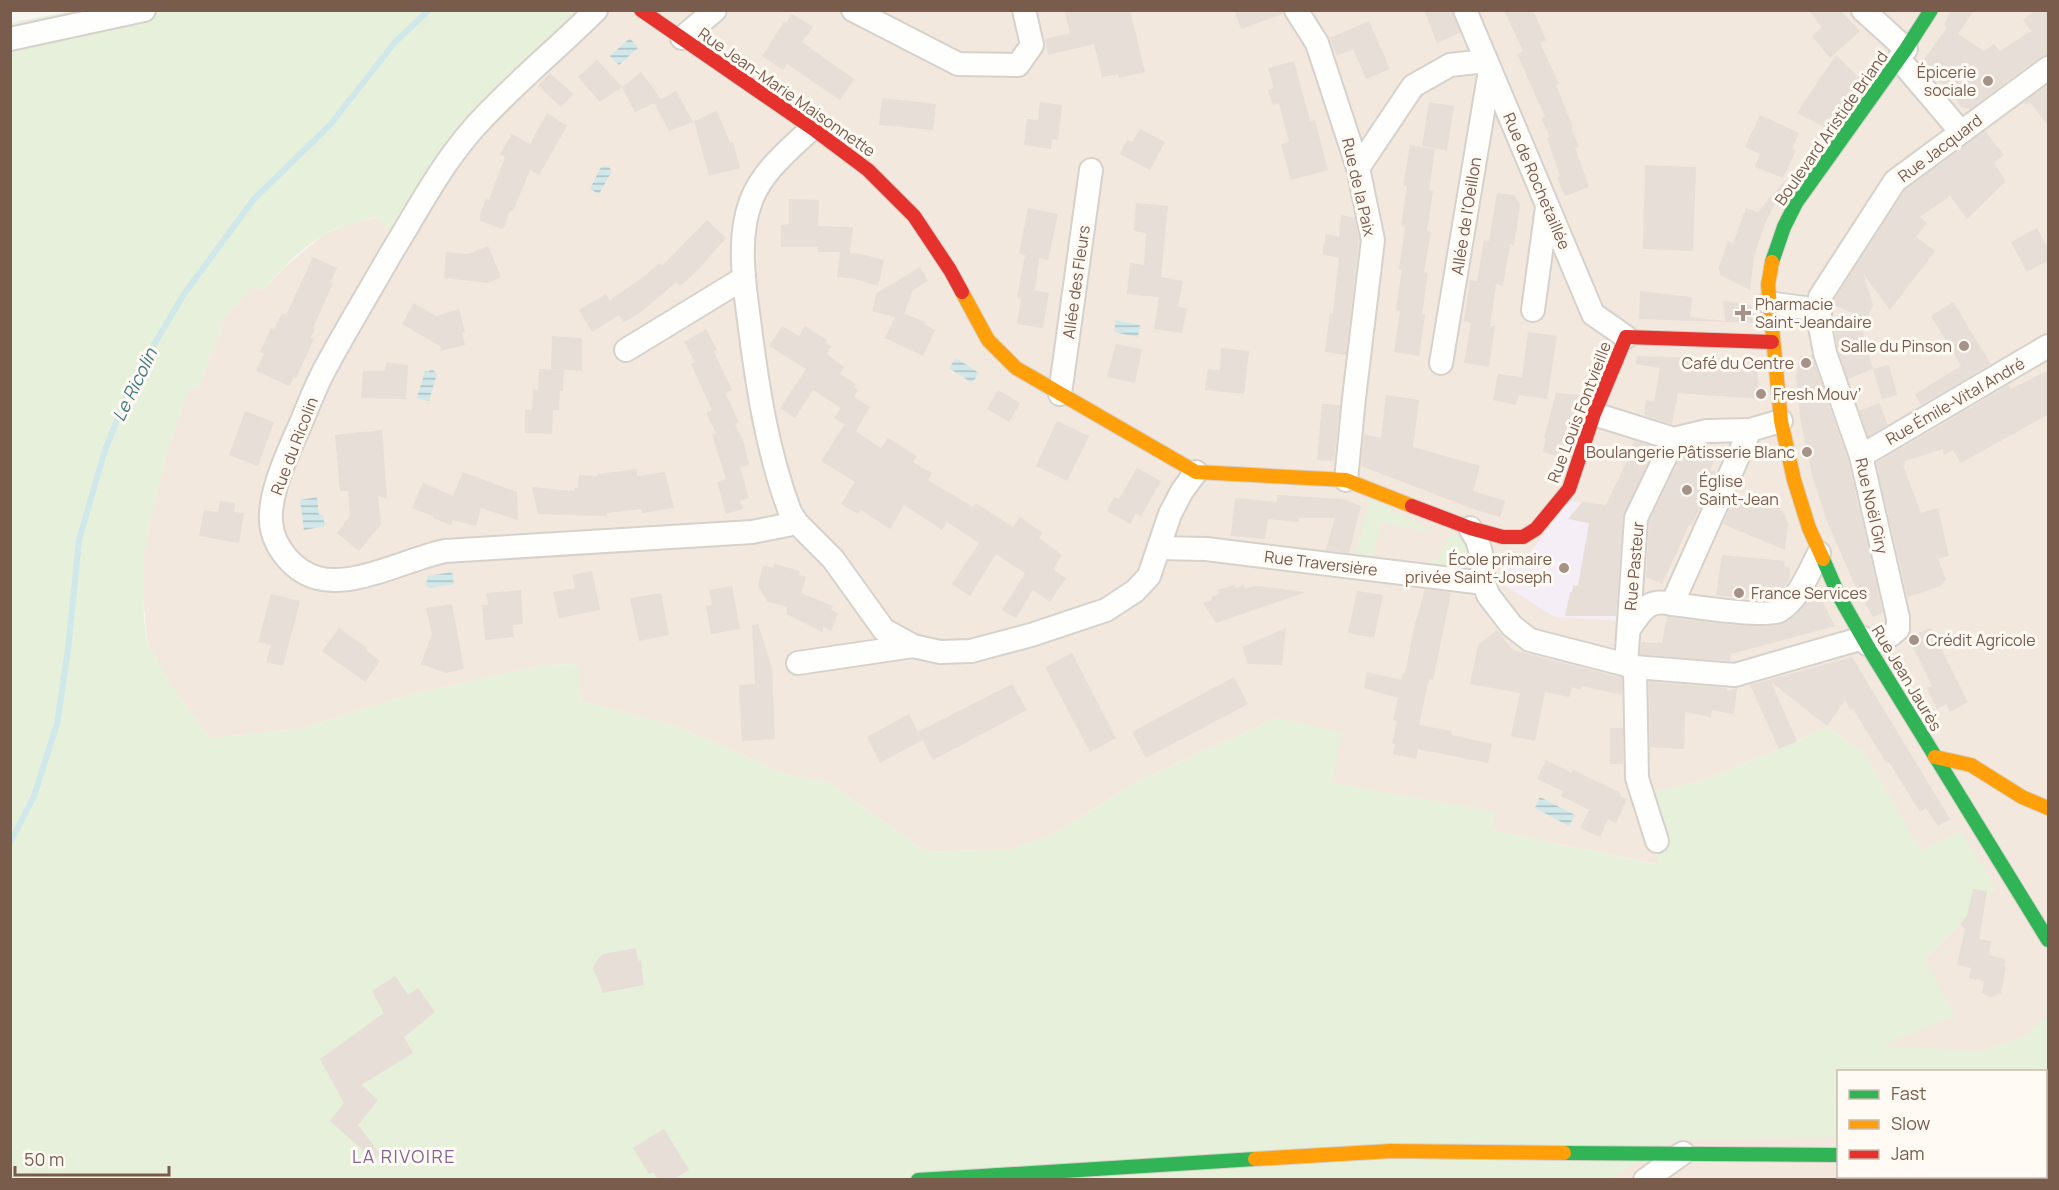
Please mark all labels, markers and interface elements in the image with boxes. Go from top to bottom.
street label: Rue Jean-Marie Maisonnette [694,22,880,162]
street label: Boulevard Aristide Briand [1769,46,1893,210]
place label: Épicerie sociale [1917,61,1976,101]
marker: Épicerie sociale [1981,74,1995,88]
street label: Rue de Rochetaillée [1498,109,1576,253]
street label: Rue Jacquard [1893,109,1987,187]
street label: Rue de la Paix [1337,136,1381,239]
street label: Allée de l'Oeillon [1446,155,1486,277]
street label: Allée des Fleurs [1057,224,1095,340]
place label: Pharmacie Saint-Jeandaire [1755,293,1872,333]
marker: Pharmacie Saint-Jeandaire [1736,306,1750,320]
place label: Salle du Pinson [1841,335,1952,357]
street label: Rue Louis Fontvieille [1542,338,1616,486]
marker: Salle du Pinson [1957,339,1971,353]
water label: Le Ricolin [106,343,163,425]
place label: Café du Centre [1682,352,1794,374]
street label: Rue Émile-Vital André [1881,352,2029,450]
marker: Café du Centre [1799,356,1813,370]
place label: Fresh Mouv’ [1773,383,1861,405]
marker: Fresh Mouv’ [1754,387,1768,401]
street label: Rue du Ricolin [265,394,323,498]
place label: Boulangerie Pâtisserie Blanc [1586,441,1795,463]
marker: Boulangerie Pâtisserie Blanc [1800,445,1814,459]
street label: Rue Noël Giry [1850,456,1894,557]
place label: Église Saint-Jean [1699,470,1779,510]
marker: Église Saint-Jean [1680,483,1694,497]
street label: Rue Pasteur [1619,520,1649,612]
street label: Rue Traversière [1263,545,1379,581]
place label: École primaire privée Saint-Joseph [1405,548,1552,588]
marker: École primaire privée Saint-Joseph [1557,561,1571,575]
place label: France Services [1751,582,1867,604]
marker: France Services [1732,586,1746,600]
street label: Rue Jean Jaurès [1867,621,1947,735]
place label: Crédit Agricole [1926,629,2036,651]
marker: Crédit Agricole [1907,633,1921,647]
legend [1837,1070,2047,1178]
text: Fast [1891,1081,1926,1105]
text: Slow [1891,1111,1931,1135]
scale bar [15,1139,170,1177]
text: Jam [1891,1141,1925,1165]
district label: LA RIVOIRE [352,1144,456,1168]
text: 50 m [24,1147,64,1171]

